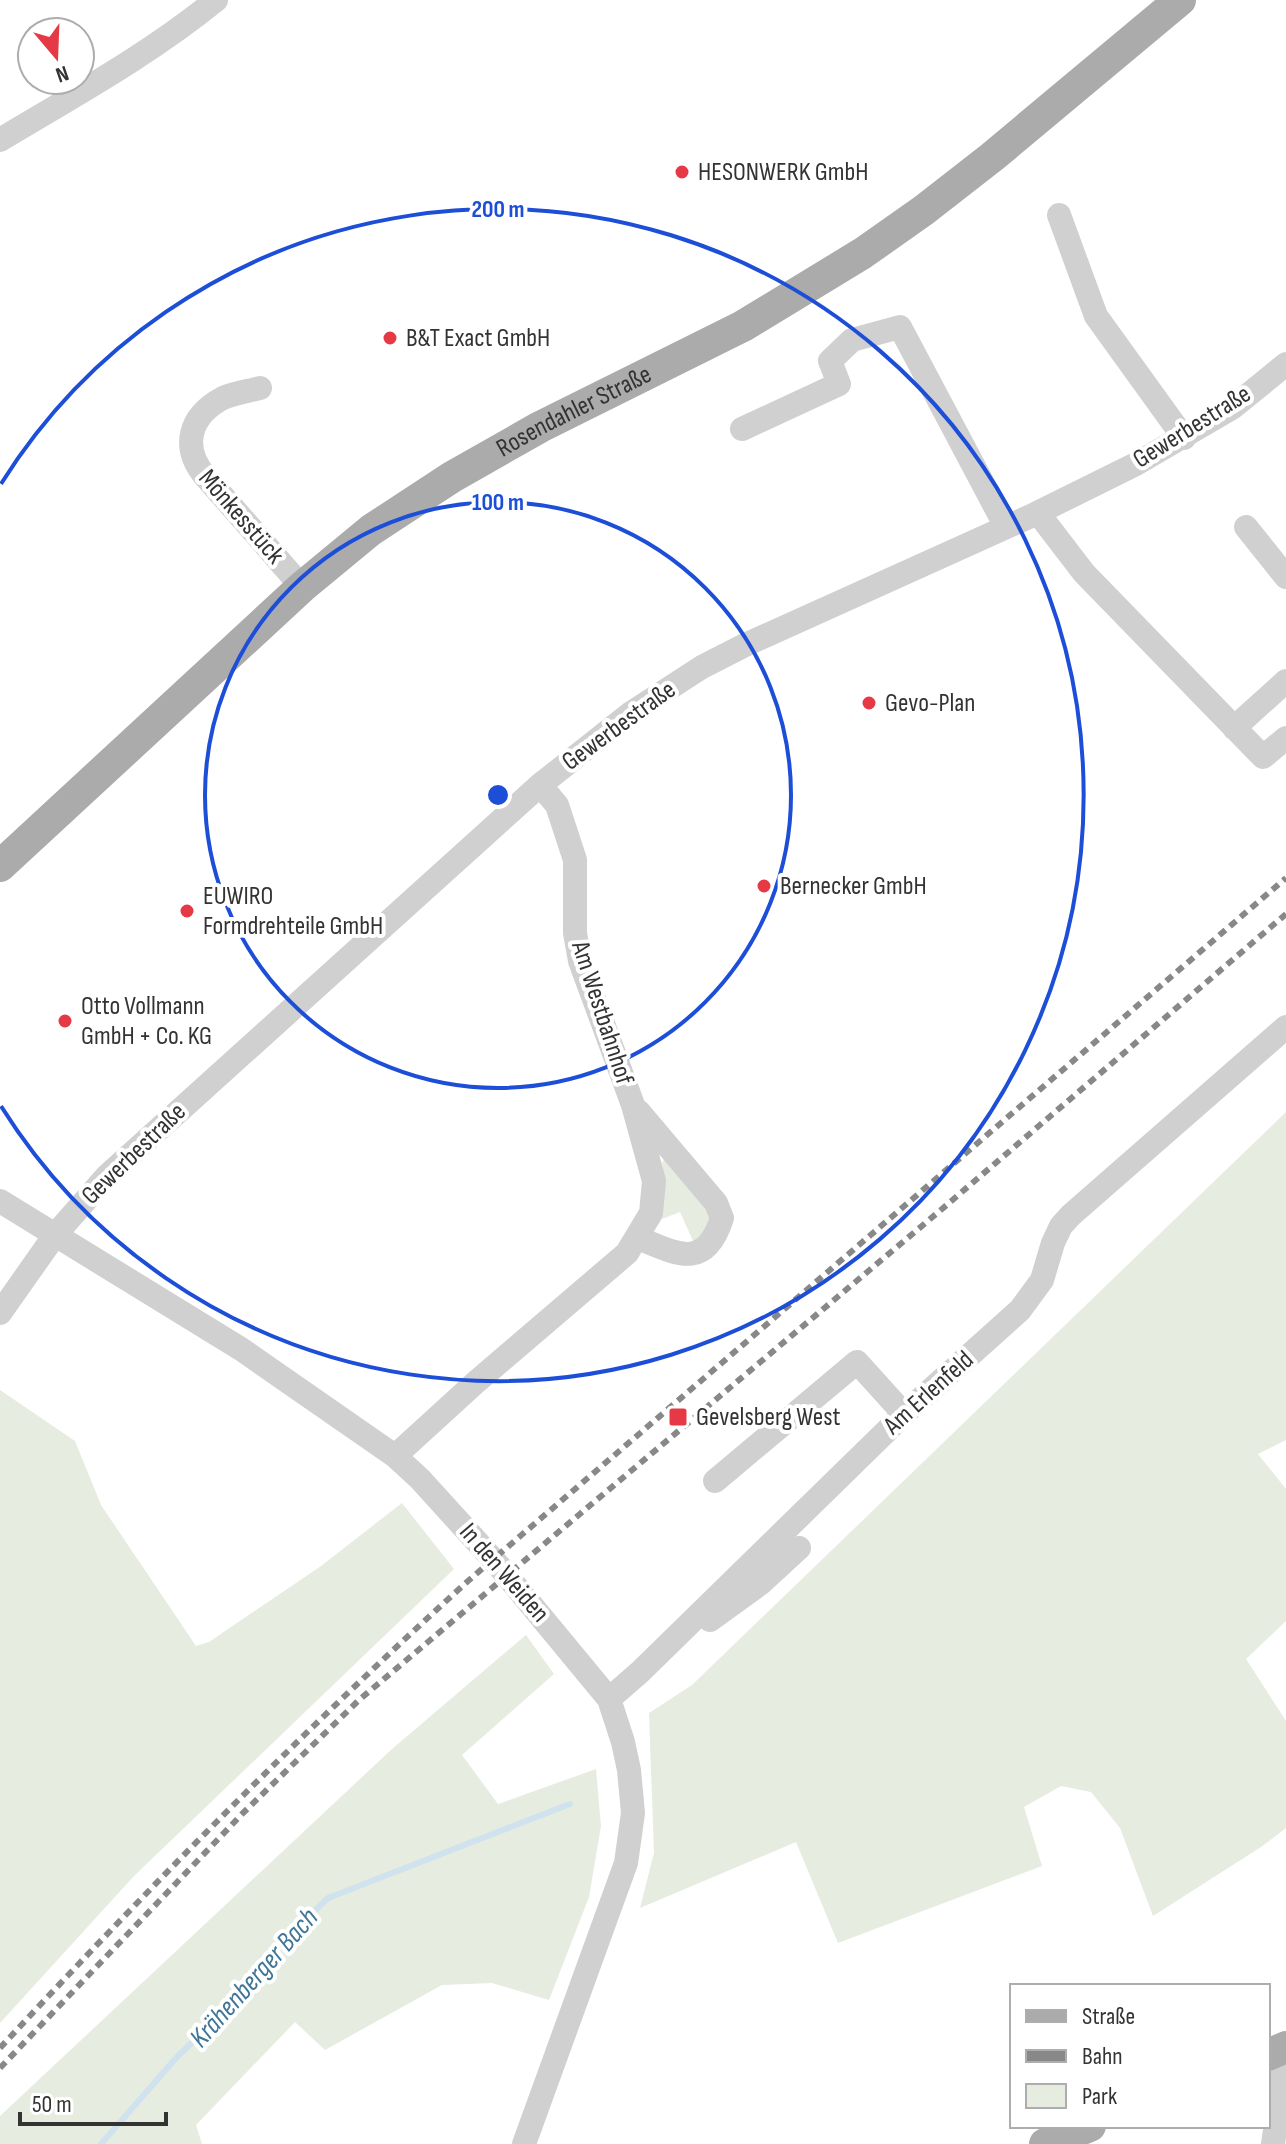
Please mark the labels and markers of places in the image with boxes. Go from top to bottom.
place label: HESONWERK GmbH [698,157,868,188]
marker: HESONWERK GmbH [673,163,691,181]
place label: B&T Exact GmbH [406,323,550,354]
marker: B&T Exact GmbH [381,329,399,347]
place label: Gevo-Plan [885,688,975,719]
marker: Gevo-Plan [860,694,878,712]
centre of rings [484,781,512,809]
place label: Bernecker GmbH [780,871,927,902]
marker: Bernecker GmbH [755,877,773,895]
place label: EUWIRO Formdrehteile GmbH [203,881,383,942]
marker: EUWIRO Formdrehteile GmbH [178,902,196,920]
place label: Otto Vollmann GmbH + Co. KG [81,991,212,1052]
marker: Otto Vollmann GmbH + Co. KG [56,1012,74,1030]
place label: Gevelsberg West [696,1402,841,1433]
marker: Gevelsberg West [667,1406,689,1428]

